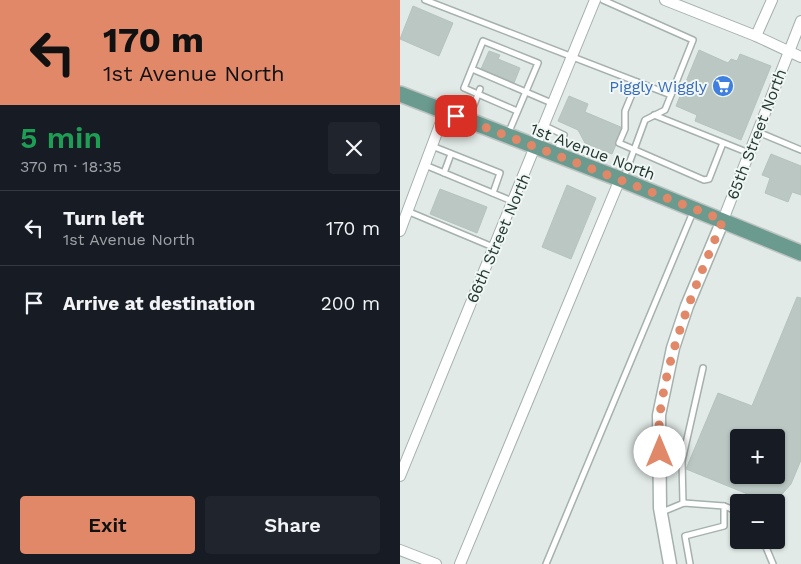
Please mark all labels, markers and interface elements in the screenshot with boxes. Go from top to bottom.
text: 170 m [103,19,204,61]
icon: left [20,20,85,85]
text: 1st Avenue North [103,61,285,86]
street label: 65th Street North [723,66,790,202]
supermarket icon: Piggly Wiggly [711,74,735,98]
place label: Piggly Wiggly [609,77,708,96]
pin [435,95,477,137]
icon: arrive [442,102,470,130]
street label: 1st Avenue North [528,119,658,184]
text: 5 min [20,120,102,155]
button: close [328,122,380,174]
text: 370 m · 18:35 [20,157,122,176]
street label: 66th Street North [463,171,534,306]
text: Turn left [63,207,144,230]
icon: left [20,214,48,242]
text: 170 m [326,217,380,240]
text: 1st Avenue North [63,230,195,249]
icon: arrive [20,289,48,317]
text: Arrive at destination [63,292,255,315]
text: 200 m [321,292,380,315]
position arrow [633,425,685,477]
map controls [730,429,785,549]
button: + [730,429,785,484]
button: − [730,494,785,549]
button: Exit [20,496,195,554]
button: Share [205,496,380,554]

